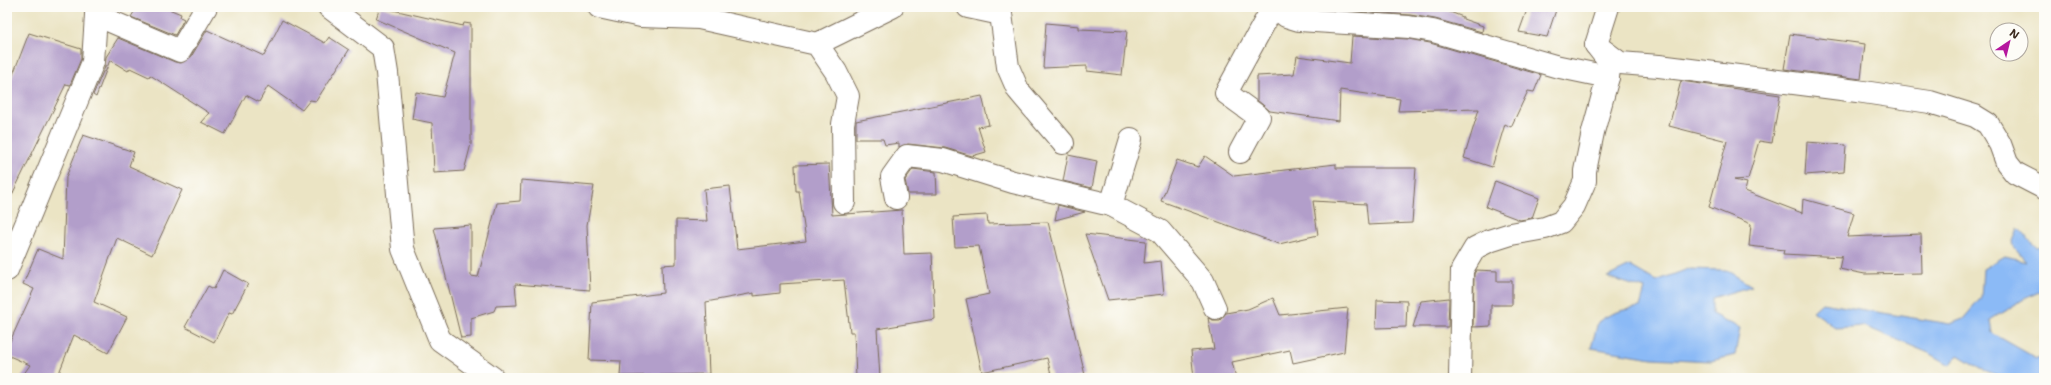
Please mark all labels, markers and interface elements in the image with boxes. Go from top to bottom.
north arrow [1989,22,2029,62]
text: N [2007,26,2023,43]

